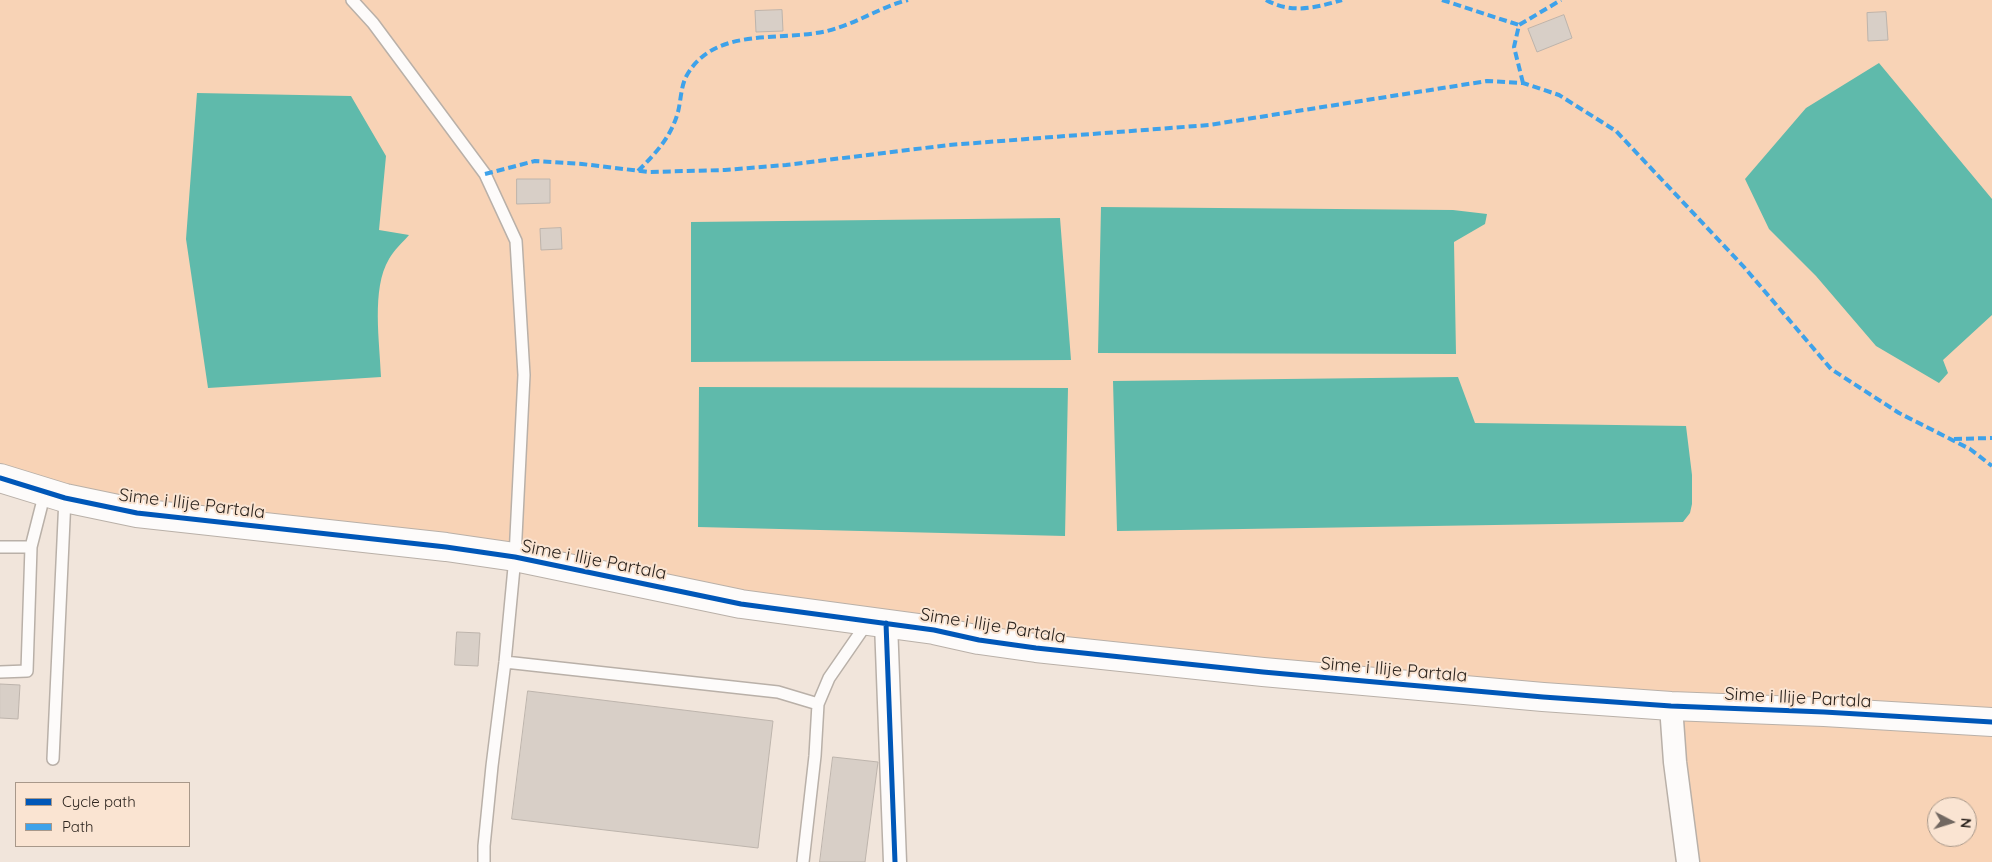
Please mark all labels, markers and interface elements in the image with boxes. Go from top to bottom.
street label: Sime i Ilije Partala [118,484,266,524]
street label: Sime i Ilije Partala [520,535,668,585]
street label: Sime i Ilije Partala [919,604,1067,648]
street label: Sime i Ilije Partala [1320,653,1468,687]
street label: Sime i Ilije Partala [1724,683,1872,713]
legend [15,782,190,847]
text: Cycle path [62,792,136,811]
north arrow [1927,797,1977,847]
text: Path [62,817,94,836]
text: N [1957,817,1975,829]

